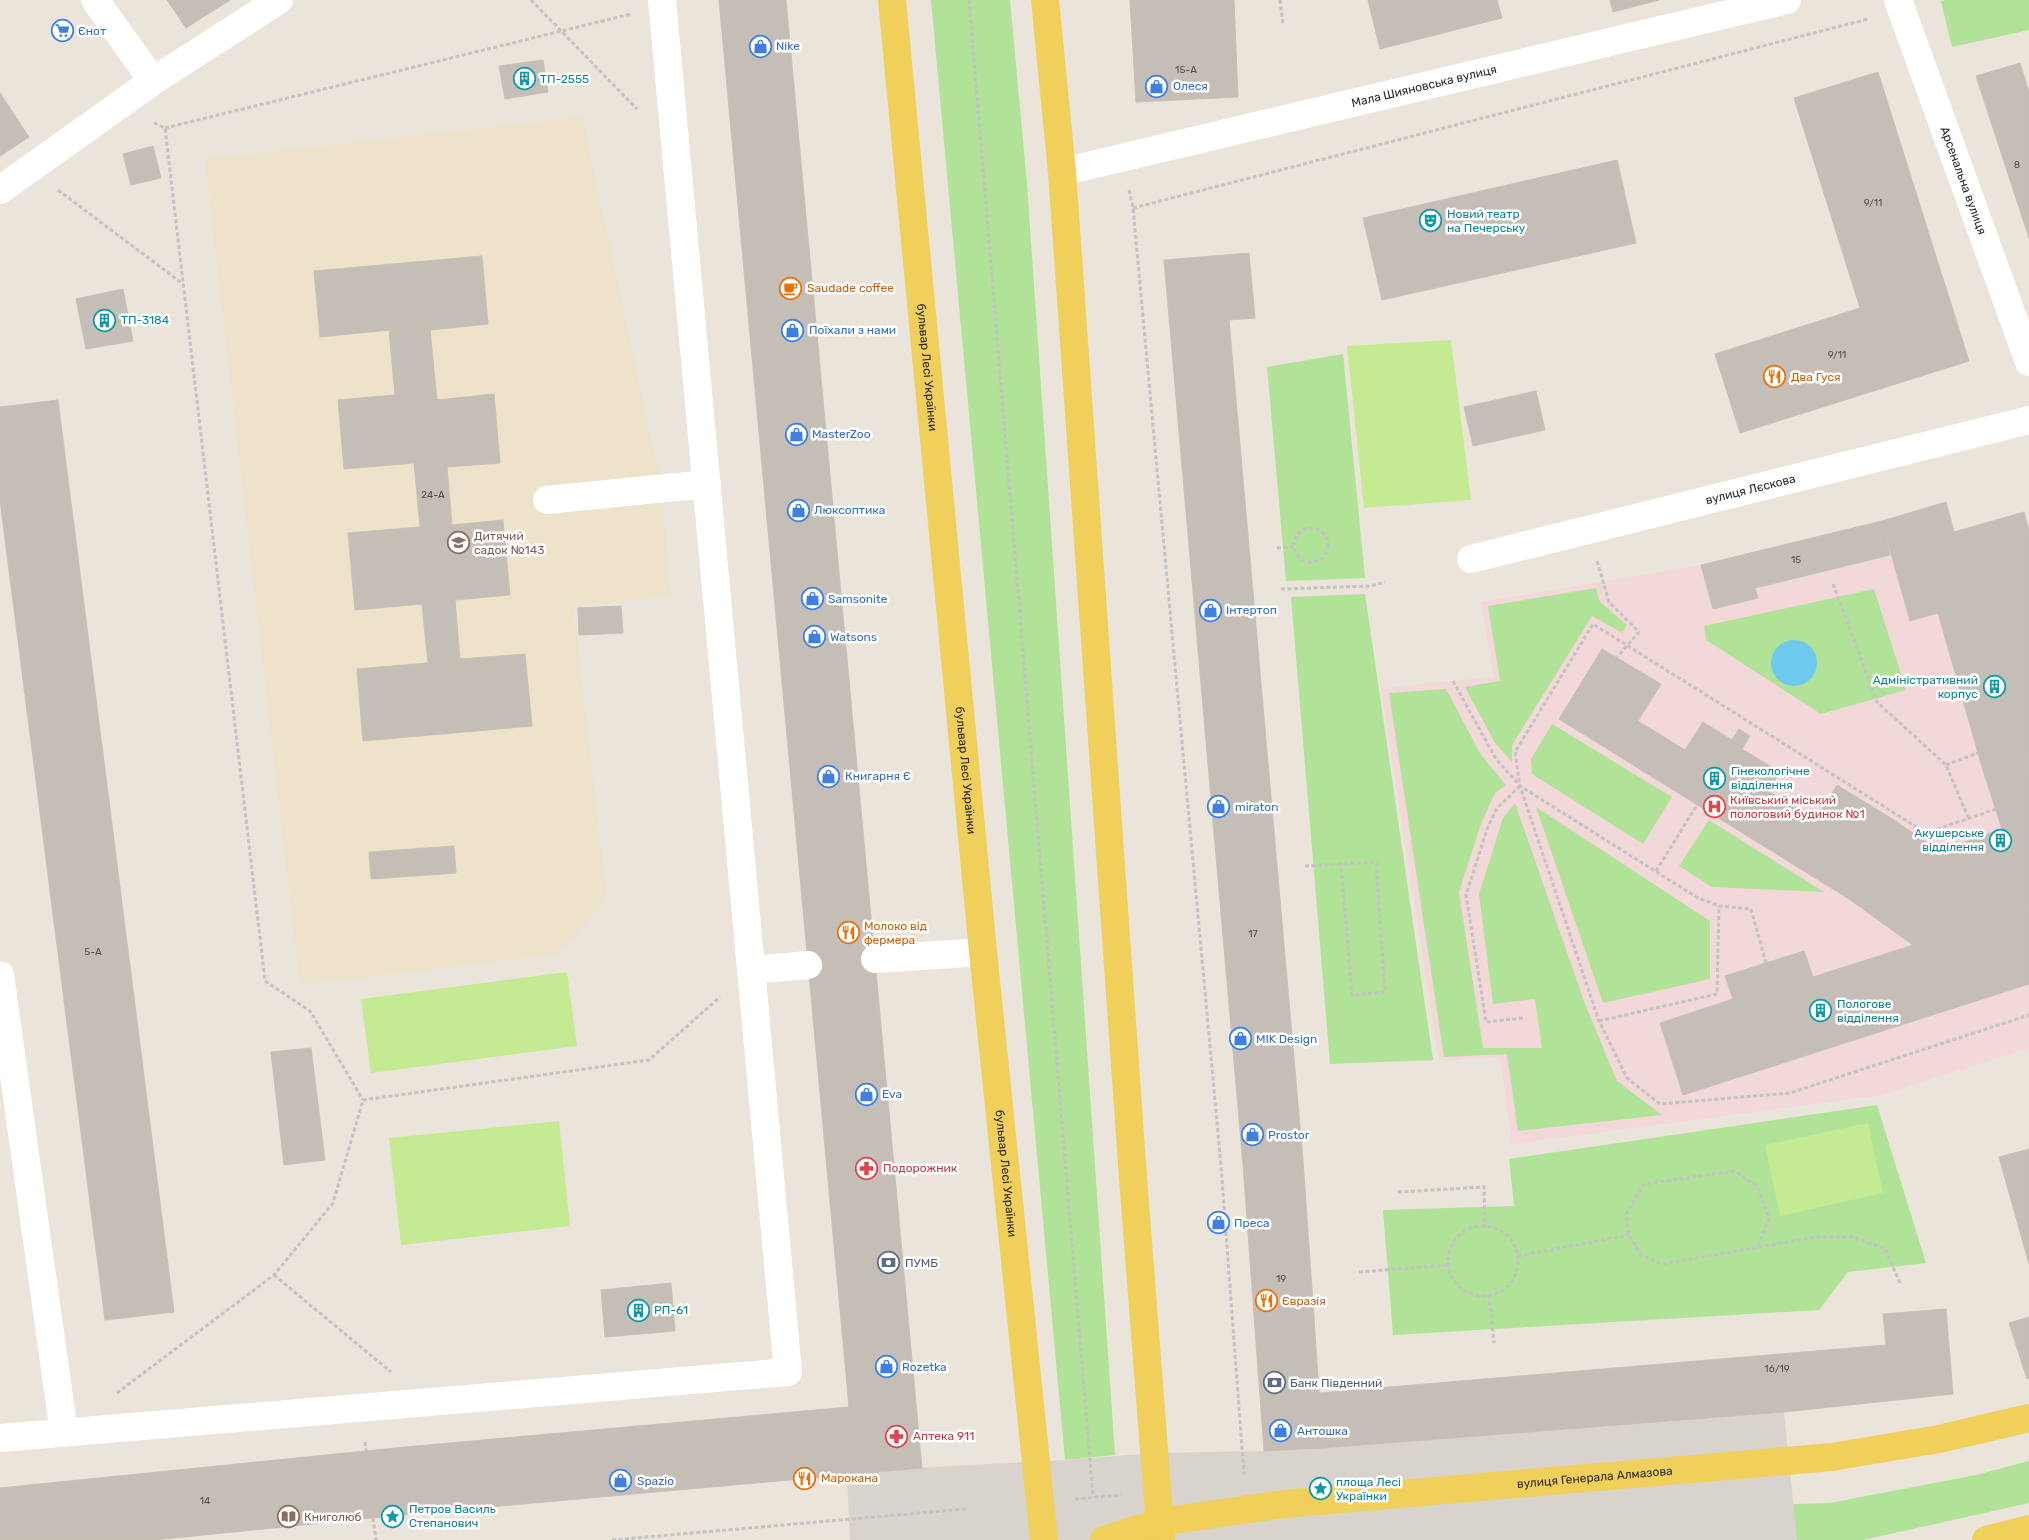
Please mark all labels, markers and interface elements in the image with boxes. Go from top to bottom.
supermarket icon: Єнот [50,19,74,43]
place label: Єнот [78,24,106,38]
shop icon: Nike [748,34,772,58]
place label: Nike [776,39,800,53]
street label: Мала Шияновська вулиця [1350,62,1498,110]
house number: 15-А [1175,64,1197,76]
building icon: ТП-2555 [512,67,536,91]
place label: ТП-2555 [540,72,589,86]
shop icon: Олеся [1145,74,1169,98]
place label: Олеся [1173,79,1208,93]
street label: Арсенальна вулиця [1937,125,1989,236]
house number: 8 [2014,159,2020,171]
house number: 9/11 [1864,197,1882,209]
place label: Новий театр на Печерську [1447,207,1526,235]
theatre icon: Новий театр на Печерську [1419,209,1443,233]
cafe icon: Saudade coffee [779,276,803,300]
place label: Saudade coffee [807,281,894,295]
street label: бульвар Лесі Українки [914,303,940,432]
building icon: ТП-3184 [93,308,117,332]
place label: ТП-3184 [121,313,170,327]
shop icon: Поїхали з нами [781,318,805,342]
place label: Поїхали з нами [809,323,896,337]
house number: 9/11 [1828,349,1846,361]
restaurant icon: Два Гуся [1763,365,1787,389]
place label: Два Гуся [1791,370,1841,384]
shop icon: MasterZoo [784,422,808,446]
place label: MasterZoo [812,427,871,441]
street label: вулиця Лєскова [1704,471,1797,507]
house number: 24-А [421,489,445,501]
shop icon: Люксоптика [786,498,810,522]
place label: Люксоптика [814,503,885,517]
place label: Дитячий садок №143 [474,529,544,557]
school or university icon: Дитячий садок №143 [446,531,470,555]
house number: 15 [1791,554,1801,566]
shop icon: Samsonite [800,587,824,611]
place label: Samsonite [828,592,888,606]
shop icon: Інтертоп [1198,598,1222,622]
place label: Інтертоп [1226,603,1277,617]
shop icon: Watsons [802,625,826,649]
place label: Watsons [830,630,877,644]
place label: Адміністративний корпус [1873,673,1978,701]
building icon: Адміністративний корпус [1982,675,2006,699]
street label: бульвар Лесі Українки [953,706,979,835]
shop icon: Книгарня Є [817,764,841,788]
place label: Гінекологічне відділення [1731,764,1810,792]
building icon: Гінекологічне відділення [1703,766,1727,790]
place label: Книгарня Є [845,769,911,783]
place label: Київський міський пологовий будинок №1 [1730,793,1865,821]
shop icon: miraton [1207,795,1231,819]
hospital icon: Київський міський пологовий будинок №1 [1702,795,1726,819]
place label: miraton [1235,800,1278,814]
place label: Акушерське відділення [1914,826,1984,854]
building icon: Акушерське відділення [1988,828,2012,852]
place label: Молоко від фермера [864,919,927,947]
restaurant icon: Молоко від фермера [836,921,860,945]
house number: 17 [1248,928,1258,940]
house number: 5-А [84,946,102,958]
place label: Пологове відділення [1837,997,1899,1025]
building icon: Пологове відділення [1809,999,1833,1023]
shop icon: MIK Design [1228,1027,1252,1051]
place label: MIK Design [1256,1032,1317,1046]
shop icon: Eva [854,1082,878,1106]
place label: Eva [882,1087,902,1101]
street label: бульвар Лесі Українки [992,1109,1020,1238]
shop icon: Prostor [1240,1123,1264,1147]
place label: Prostor [1268,1128,1310,1142]
pharmacy icon: Подорожник [855,1156,879,1180]
place label: Подорожник [883,1161,958,1175]
shop icon: Преса [1206,1211,1230,1235]
place label: Преса [1234,1216,1270,1230]
bank icon: ПУМБ [877,1251,901,1275]
place label: ПУМБ [905,1256,938,1270]
house number: 19 [1276,1273,1286,1285]
restaurant icon: Євразія [1254,1289,1278,1313]
place label: Євразія [1282,1294,1326,1308]
building icon: РП-61 [626,1298,650,1322]
place label: РП-61 [654,1303,688,1317]
shop icon: Rozetka [874,1355,898,1379]
place label: Rozetka [902,1360,947,1374]
house number: 16/19 [1764,1363,1790,1375]
bank icon: Банк Пiвденний [1262,1371,1286,1395]
place label: Банк Пiвденний [1290,1376,1382,1390]
shop icon: Антошка [1269,1419,1293,1443]
pharmacy icon: Аптека 911 [885,1424,909,1448]
place label: Антошка [1297,1424,1348,1438]
place label: Аптека 911 [913,1429,974,1443]
street label: вулиця Генерала Алмазова [1516,1464,1673,1491]
restaurant icon: Марокана [793,1466,817,1490]
shop icon: Spazio [609,1469,633,1493]
place label: Марокана [821,1471,878,1485]
place label: Spazio [637,1474,674,1488]
place label: площа Лесі Українки [1336,1475,1401,1503]
place icon: площа Лесі Українки [1308,1477,1332,1501]
house number: 14 [200,1495,210,1507]
place label: Петров Василь Степанович [409,1502,496,1530]
place icon: Петров Василь Степанович [381,1504,405,1528]
library icon: Книголюб [276,1505,300,1529]
place label: Книголюб [304,1510,362,1524]

